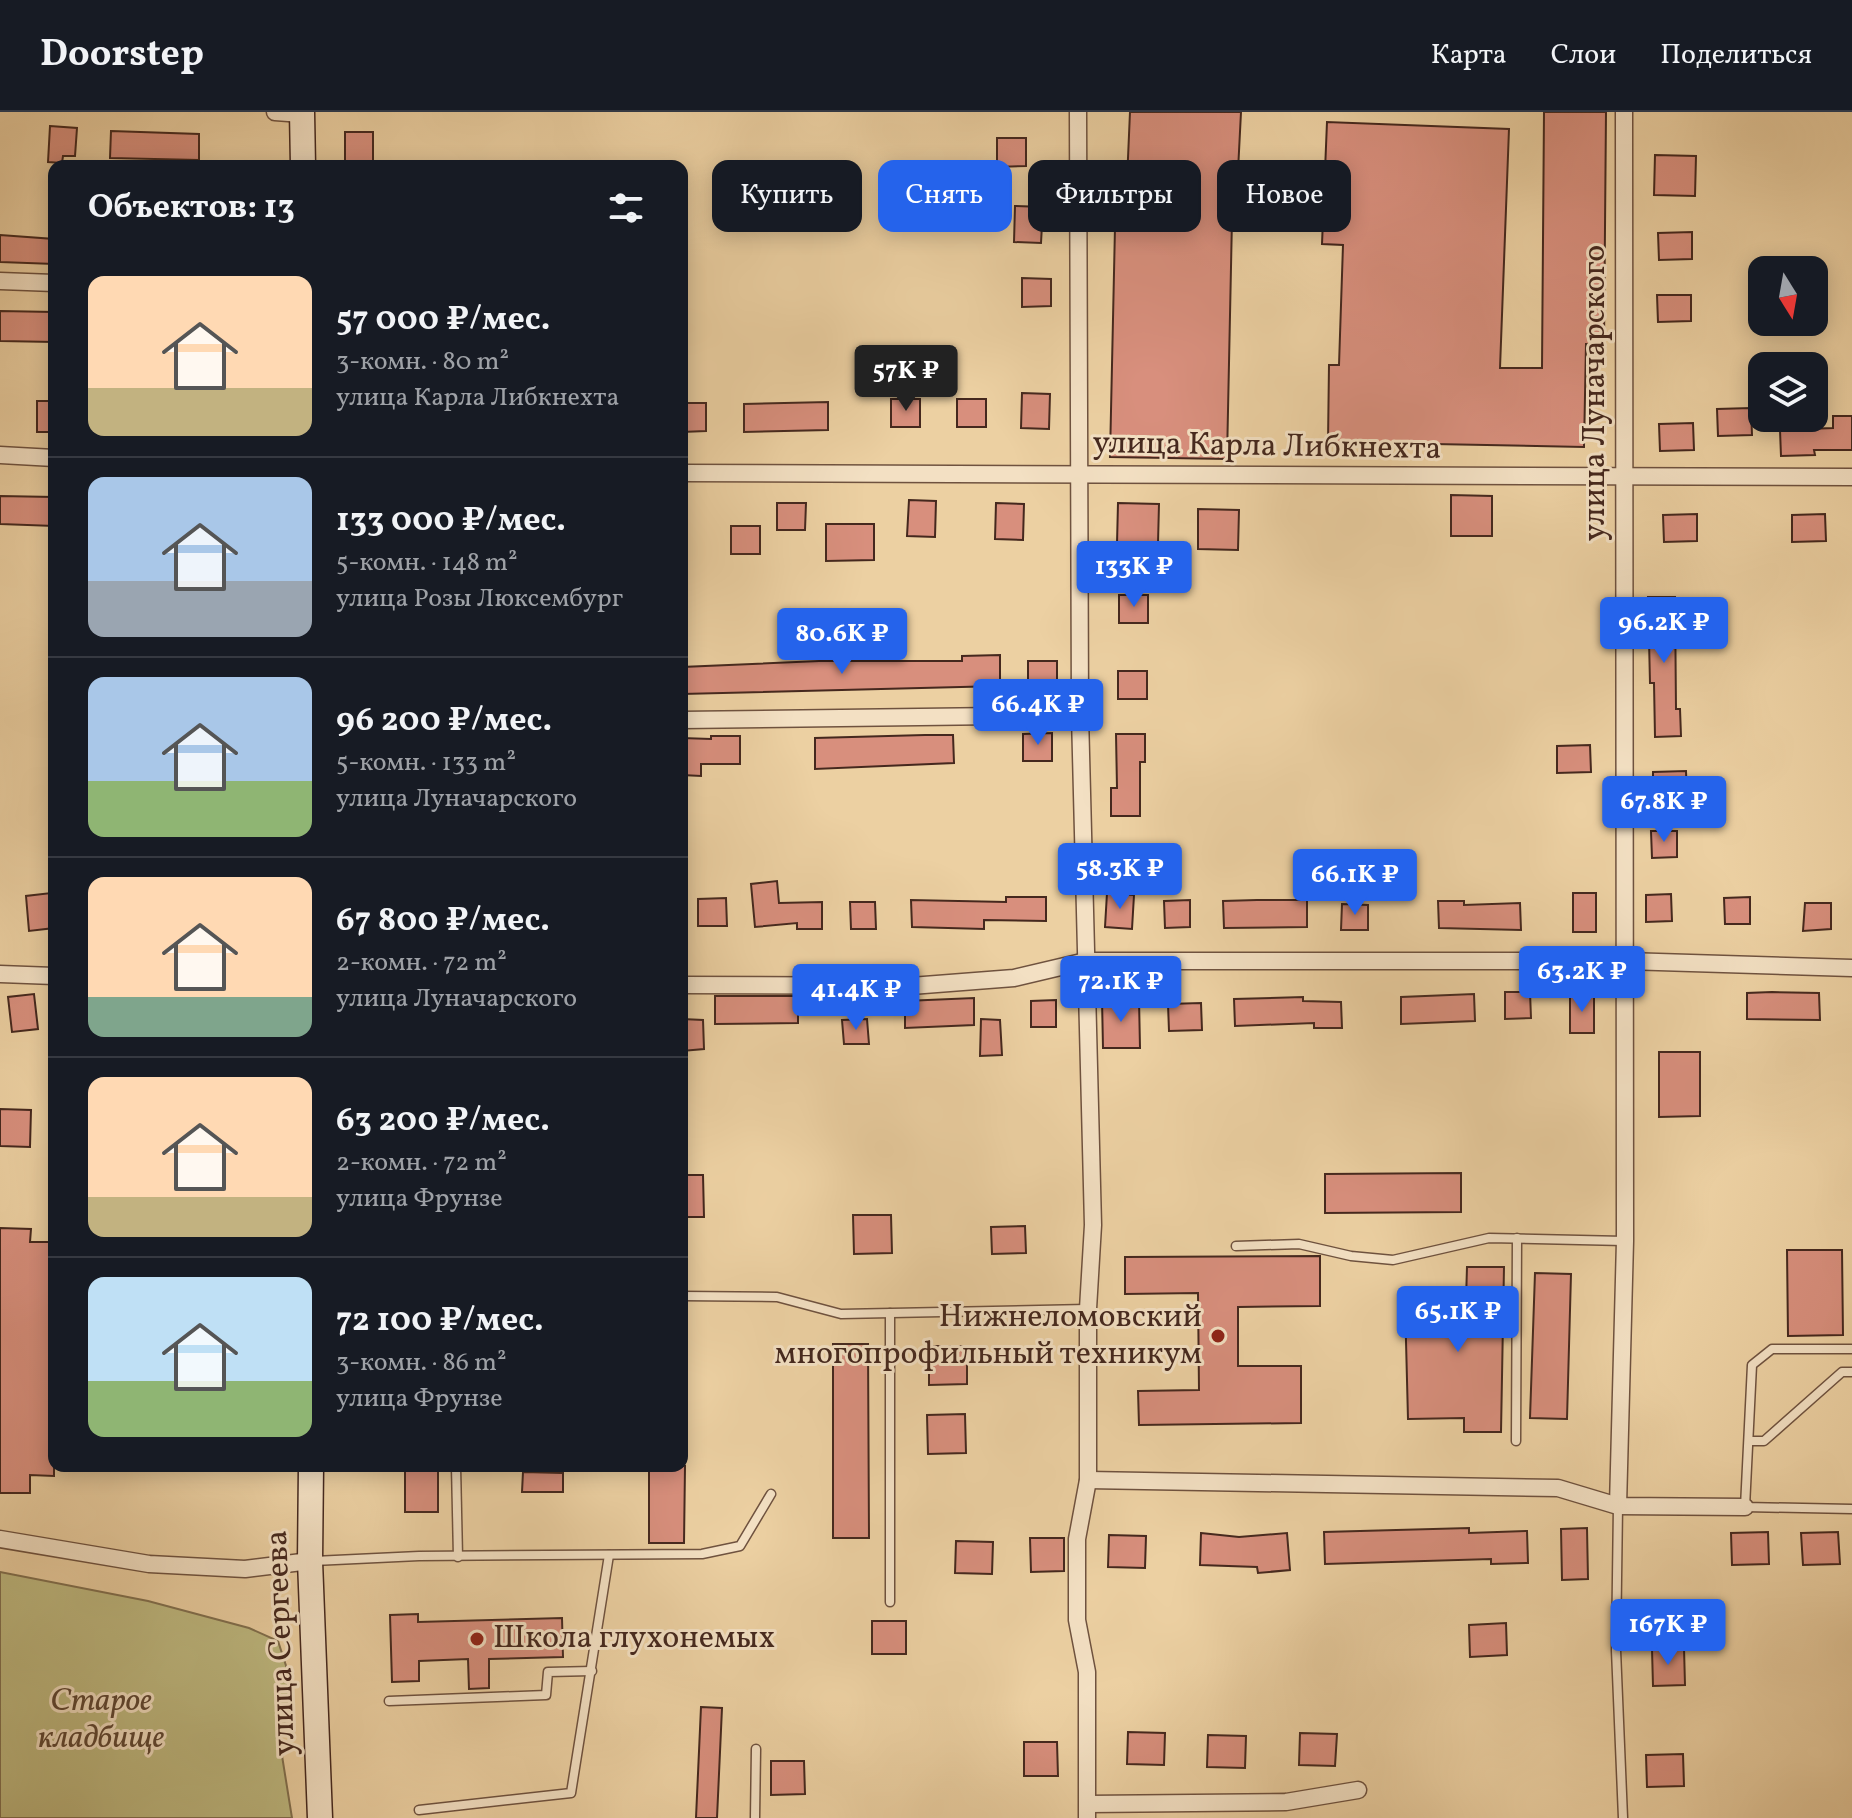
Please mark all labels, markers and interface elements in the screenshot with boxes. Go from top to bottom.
text: Doorstep [40,29,204,82]
text: Карта [1431,36,1507,75]
text: Слои [1551,36,1616,75]
text: Поделиться [1660,36,1812,75]
chip: Купить [712,160,862,232]
chip: Снять [878,160,1012,232]
chip: Фильтры [1028,160,1201,232]
chip: Новое [1217,160,1351,232]
text: Объектов: 13 [88,185,295,232]
icon: filters [604,186,648,230]
street label: улица Луначарского [1574,245,1618,541]
north arrow [1748,256,1828,336]
map controls [1748,256,1828,432]
text: 57 000 ₽/мес. [336,297,550,344]
icon: home [152,308,248,404]
text: 3-комн. · 80 m² [336,344,509,380]
pin: 57K ₽ [850,345,962,413]
button: layers [1748,352,1828,432]
text: 57K ₽ [873,353,939,389]
text: улица Карла Либкнехта [336,380,619,416]
street label: улица Карла Либкнехта [1092,422,1442,472]
text: 133 000 ₽/мес. [336,498,566,545]
icon: home [152,509,248,605]
pin: 133K ₽ [1069,541,1199,609]
text: 5-комн. · 148 m² [336,545,518,581]
text: 133K ₽ [1095,549,1173,585]
text: улица Розы Люксембург [336,581,623,617]
pin: 96.2K ₽ [1590,597,1738,665]
text: 96.2K ₽ [1618,605,1710,641]
pin: 80.6K ₽ [768,608,916,676]
text: 80.6K ₽ [795,616,889,652]
pin: 66.4K ₽ [964,679,1112,747]
text: 66.4K ₽ [991,687,1085,723]
text: 96 200 ₽/мес. [336,698,552,745]
icon: home [152,709,248,805]
text: 5-комн. · 133 m² [336,745,516,781]
pin: 67.8K ₽ [1590,776,1738,844]
text: улица Луначарского [336,781,577,817]
text: 67.8K ₽ [1620,784,1708,820]
pin: 58.3K ₽ [1046,843,1194,911]
pin: 66.1K ₽ [1281,849,1429,917]
text: 58.3K ₽ [1076,851,1164,887]
text: 66.1K ₽ [1311,857,1399,893]
text: 67 800 ₽/мес. [336,898,550,945]
icon: home [152,909,248,1005]
text: 2-комн. · 72 m² [336,945,507,981]
pin: 63.2K ₽ [1508,946,1656,1014]
text: 63.2K ₽ [1537,954,1627,990]
pin: 72.1K ₽ [1047,956,1195,1024]
pin: 41.4K ₽ [782,964,930,1032]
text: 72.1K ₽ [1078,964,1164,1000]
text: 41.4K ₽ [810,972,902,1008]
text: улица Луначарского [336,981,577,1017]
text: 63 200 ₽/мес. [336,1098,550,1145]
icon: home [152,1109,248,1205]
text: 2-комн. · 72 m² [336,1145,507,1181]
text: улица Фрунзе [336,1181,503,1217]
pin: 65.1K ₽ [1384,1286,1532,1354]
text: 65.1K ₽ [1415,1294,1501,1330]
place label: Нижнеломовский многопрофильный техникум [775,1296,1202,1377]
text: 72 100 ₽/мес. [336,1298,544,1345]
icon: home [152,1309,248,1405]
marker: Нижнеломовский многопрофильный техникум [1209,1327,1227,1345]
text: 3-комн. · 86 m² [336,1345,507,1381]
text: улица Фрунзе [336,1381,503,1417]
street label: улица Сергеева [256,1529,308,1757]
pin: 167K ₽ [1603,1599,1733,1667]
text: 167K ₽ [1628,1607,1708,1643]
place label: Школа глухонемых [493,1617,775,1661]
marker: Школа глухонемых [468,1630,486,1648]
park label: Старое кладбище [38,1680,165,1761]

